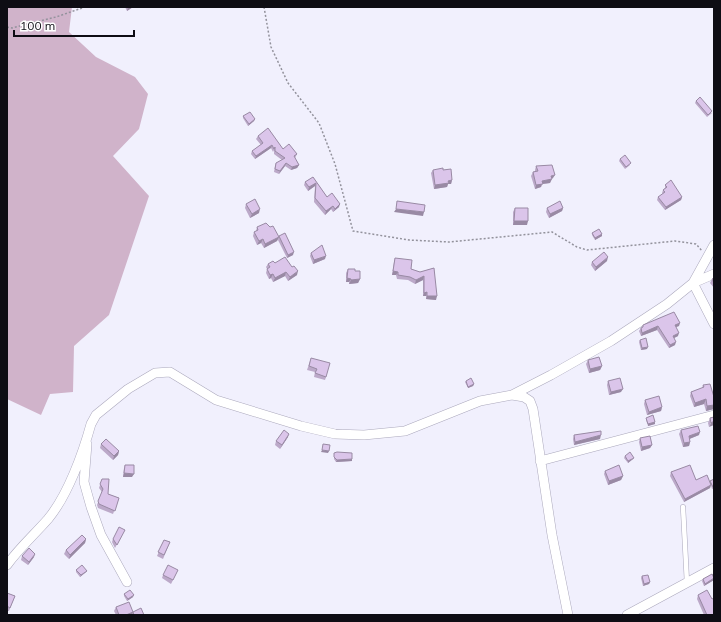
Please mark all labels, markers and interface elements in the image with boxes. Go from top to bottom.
scale bar [14,12,134,38]
text: 100 m [20,18,55,33]

